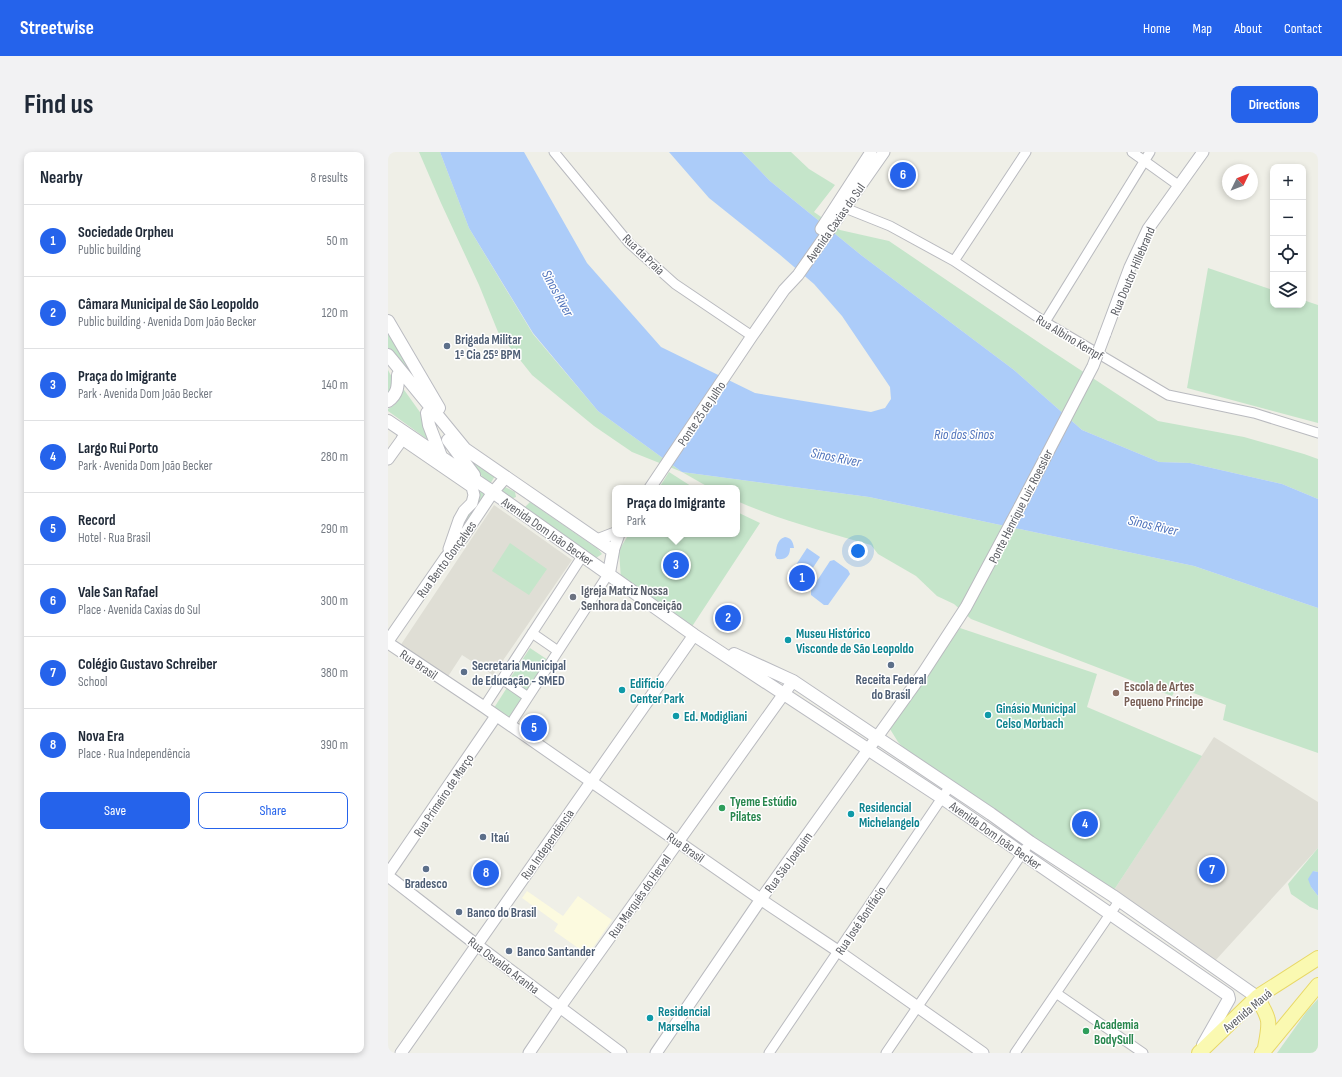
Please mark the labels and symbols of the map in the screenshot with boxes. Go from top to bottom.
pin: 6 [890,160,916,190]
north arrow [1222,164,1258,200]
street label: Avenida Caxias do Sul [802,180,869,266]
street label: Rua Doutor Hillebrand [1107,225,1159,318]
street label: Rua da Praia [619,231,668,279]
water label: Sinos River [538,267,578,320]
street label: Rua Albino Kempf [1033,311,1106,364]
place label: Brigada Militar 1ª Cia 25º BPM [455,332,521,363]
marker: Brigada Militar 1ª Cia 25º BPM [442,341,452,351]
street label: Ponte 25 de Julho [674,378,729,449]
water label: Rio dos Sinos [934,426,994,443]
water label: Sinos River [809,444,863,471]
street label: Ponte Henrique Luiz Roessler [985,447,1057,566]
street label: Avenida Dom João Becker [498,494,597,570]
water label: Sinos River [1126,512,1180,540]
street label: Rua Bento Gonçalves [414,518,480,601]
your location [848,541,868,561]
pin: 3 [663,550,689,580]
pin: 1 [789,563,815,593]
place label: Igreja Matriz Nossa Senhora da Conceição [581,583,682,614]
marker: Igreja Matriz Nossa Senhora da Conceição [568,592,578,602]
pin: 2 [715,603,741,633]
place label: Museu Histórico Visconde de São Leopoldo [796,626,914,657]
marker: Museu Histórico Visconde de São Leopoldo [783,635,793,645]
street label: Rua Brasil [396,646,440,683]
place label: Secretaria Municipal de Educação - SMED [472,658,566,689]
marker: Receita Federal do Brasil [886,660,896,670]
marker: Secretaria Municipal de Educação - SMED [459,667,469,677]
place label: Receita Federal do Brasil [856,672,927,703]
place label: Edifício Center Park [630,676,685,707]
place label: Escola de Artes Pequeno Príncipe [1124,679,1204,710]
marker: Edifício Center Park [617,685,627,695]
marker: Escola de Artes Pequeno Príncipe [1111,688,1121,698]
place label: Ginásio Municipal Celso Morbach [996,701,1076,732]
place label: Ed. Modigliani [684,709,747,725]
marker: Ginásio Municipal Celso Morbach [983,710,993,720]
marker: Ed. Modigliani [671,711,681,721]
pin: 5 [521,713,547,743]
street label: Rua Primeiro de Março [410,751,477,840]
place label: Tyeme Estúdio Pilates [730,794,797,825]
street label: Avenida Dom João Becker [946,798,1045,874]
place label: Residencial Michelangelo [859,800,920,831]
marker: Tyeme Estúdio Pilates [717,803,727,813]
street label: Rua Independência [518,806,578,883]
marker: Residencial Michelangelo [846,809,856,819]
pin: 4 [1072,809,1098,839]
street label: Rua Brasil [664,829,707,867]
street label: Rua São Joaquim [761,829,816,896]
place label: Itaú [491,830,509,846]
marker: Itaú [478,832,488,842]
street label: Rua Marquês do Herval [605,852,675,941]
pin: 7 [1199,855,1225,885]
pin: 8 [473,858,499,888]
marker: Bradesco [421,864,431,874]
place label: Bradesco [405,876,448,892]
street label: Rua José Bonifácio [832,883,890,958]
place label: Banco do Brasil [467,905,537,921]
marker: Banco do Brasil [454,907,464,917]
street label: Rua Osvaldo Aranha [465,934,542,998]
place label: Banco Santander [517,944,595,960]
marker: Banco Santander [504,946,514,956]
street label: Avenida Mauá [1219,986,1275,1037]
place label: Residencial Marselha [658,1004,711,1035]
marker: Residencial Marselha [645,1013,655,1023]
place label: Academia BodySull [1093,1017,1139,1048]
marker: Academia BodySull [1081,1026,1091,1036]

